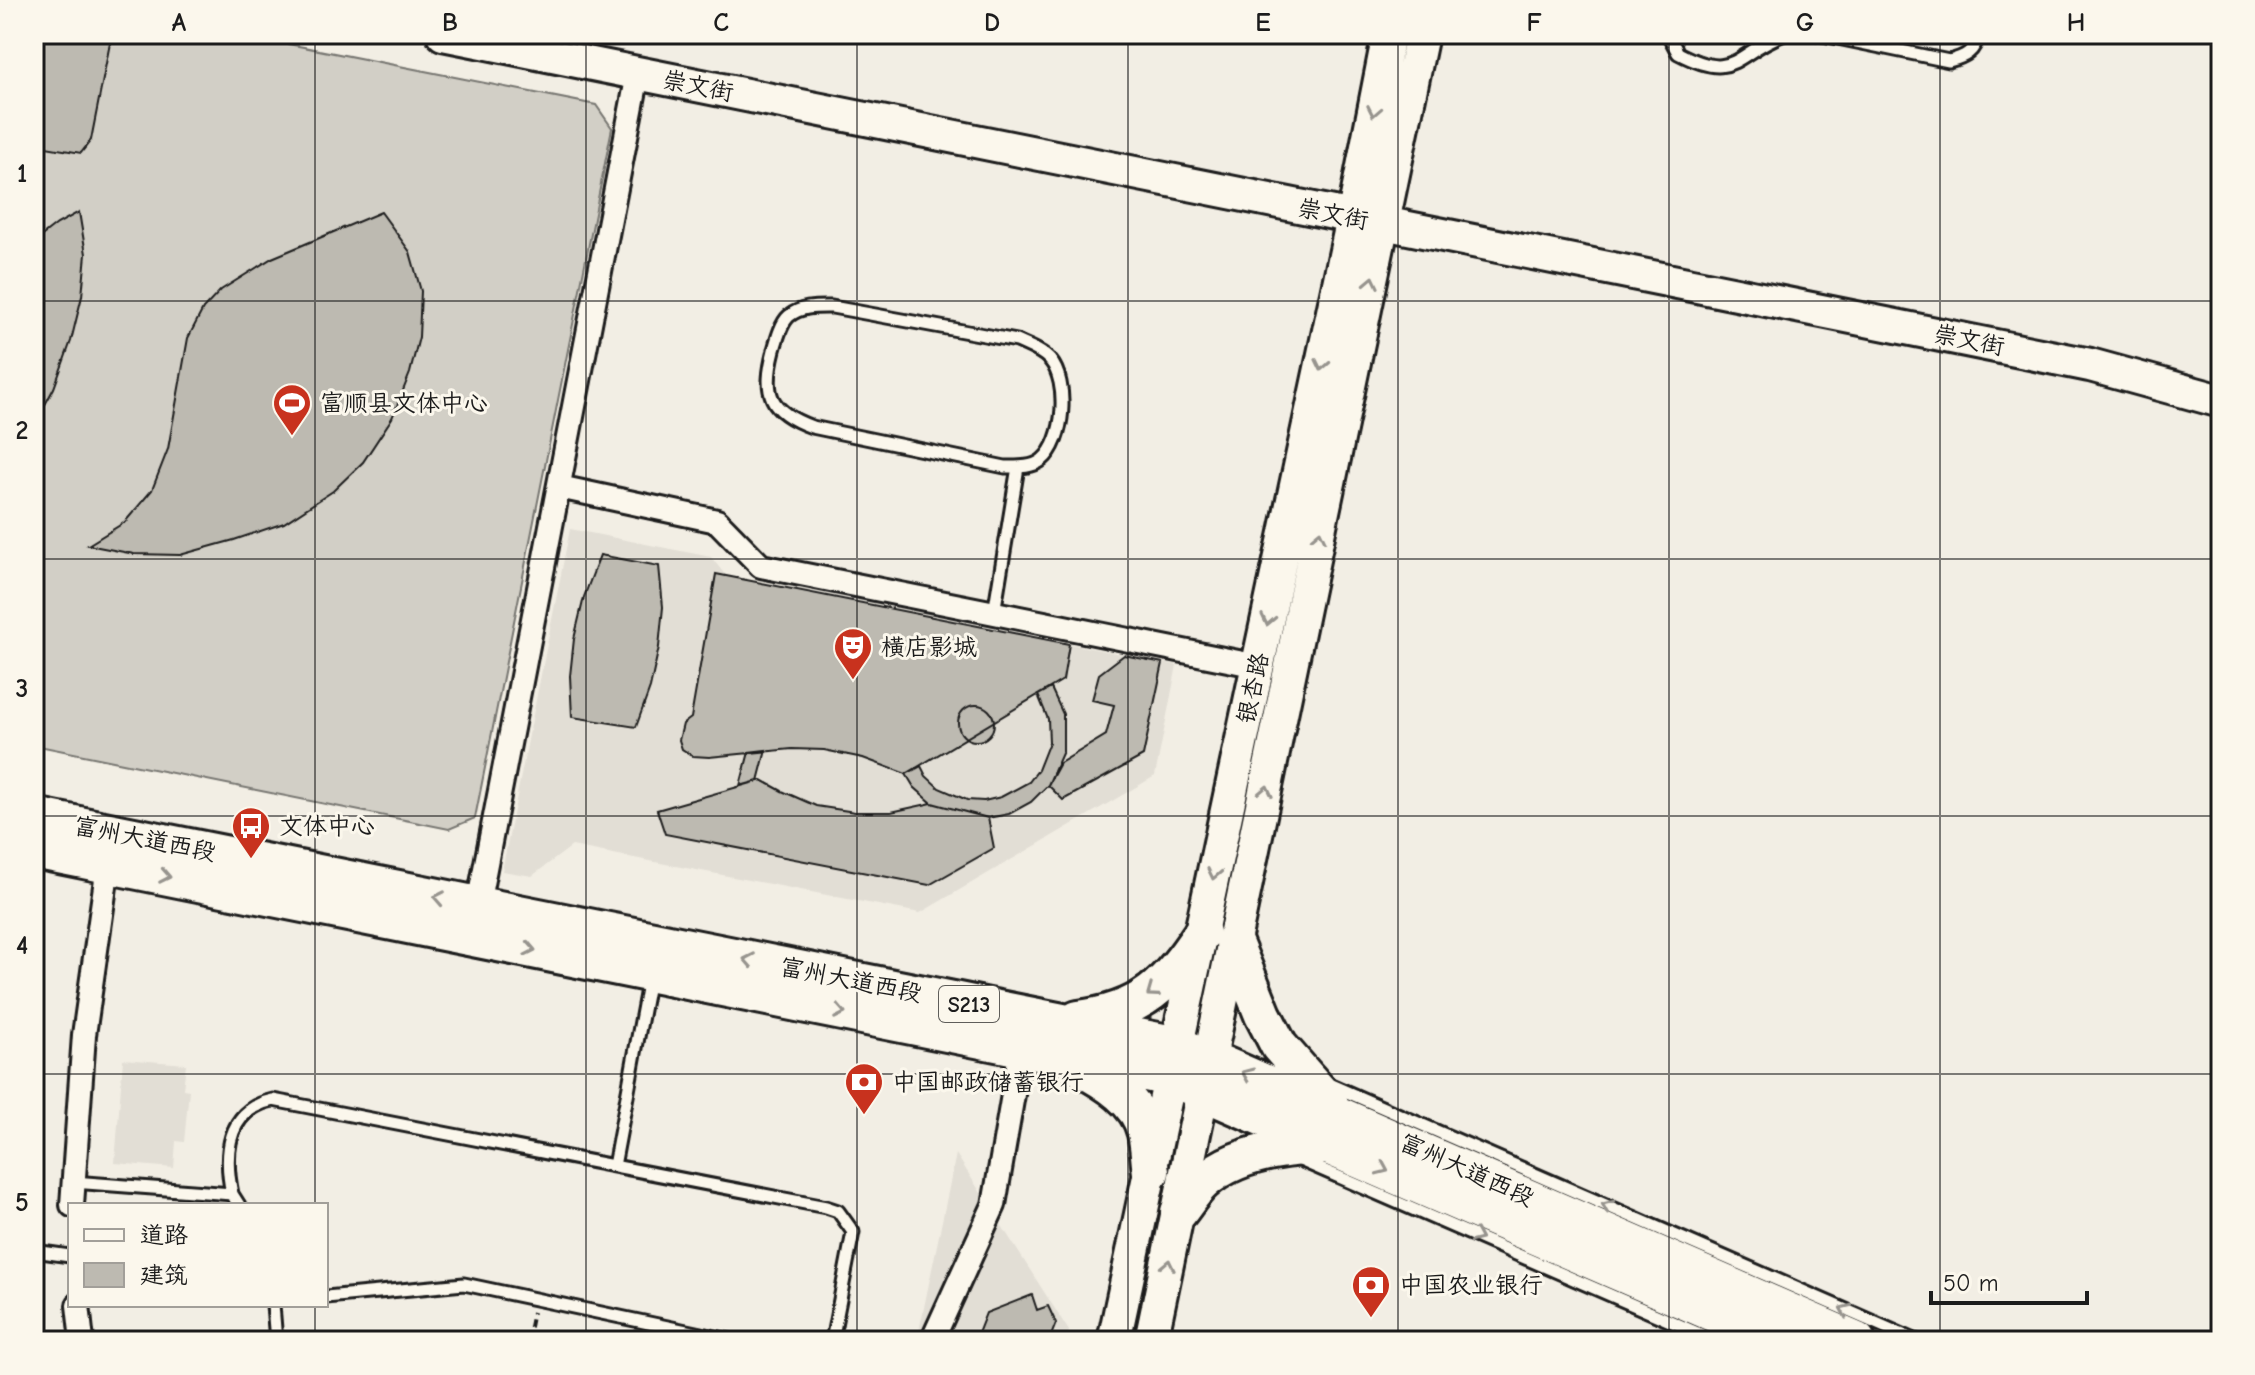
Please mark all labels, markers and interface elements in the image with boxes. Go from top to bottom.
text: A [172,8,187,38]
text: B [442,8,458,38]
text: C [713,8,729,38]
text: D [984,8,1000,38]
text: E [1255,8,1271,38]
text: F [1526,8,1542,38]
text: G [1796,8,1814,38]
text: H [2067,8,2085,38]
street label: 崇文街 [660,65,736,107]
one-way arrow [1366,104,1383,117]
text: 1 [17,159,27,189]
street label: 崇文街 [1295,193,1371,235]
one-way arrow [1363,276,1380,289]
street label: 崇文街 [1931,319,2007,361]
one-way arrow [1314,358,1331,372]
sports icon: 富顺县文体中心 [271,382,313,437]
place label: 富顺县文体中心 [320,389,488,417]
text: 2 [16,416,28,446]
one-way arrow [1310,530,1327,544]
one-way arrow [1260,612,1277,626]
theatre icon: 横店影城 [832,626,874,681]
place label: 横店影城 [881,633,977,661]
street label: 银杏路 [1232,650,1274,726]
text: 3 [16,674,28,704]
one-way arrow [1257,785,1274,798]
bus stop icon: 文体中心 [230,805,272,860]
street label: 富州大道西段 [72,812,218,866]
place label: 文体中心 [279,812,375,840]
one-way arrow [158,867,172,884]
one-way arrow [1206,867,1223,880]
one-way arrow [433,890,446,907]
text: 4 [16,931,28,961]
one-way arrow [523,940,537,957]
one-way arrow [742,952,756,969]
street label: 富州大道西段 [778,953,924,1007]
one-way arrow [1146,982,1160,997]
road number: S213 [939,986,999,1022]
one-way arrow [833,1002,847,1019]
bank icon: 中国邮政储蓄银行 [843,1061,885,1116]
place label: 中国邮政储蓄银行 [892,1068,1084,1096]
one-way arrow [1241,1068,1255,1084]
street label: 富州大道西段 [1396,1128,1538,1212]
one-way arrow [1374,1159,1389,1175]
text: 5 [15,1188,29,1218]
one-way arrow [1601,1199,1615,1215]
legend [68,1203,328,1307]
text: 道路 [140,1221,188,1249]
one-way arrow [1469,1228,1483,1244]
scale bar [1931,1255,2087,1305]
one-way arrow [1158,1258,1175,1272]
text: 建筑 [140,1261,188,1289]
bank icon: 中国农业银行 [1350,1264,1392,1319]
text: 50 m [1943,1269,1999,1297]
place label: 中国农业银行 [1399,1271,1543,1299]
one-way arrow [1839,1303,1853,1319]

